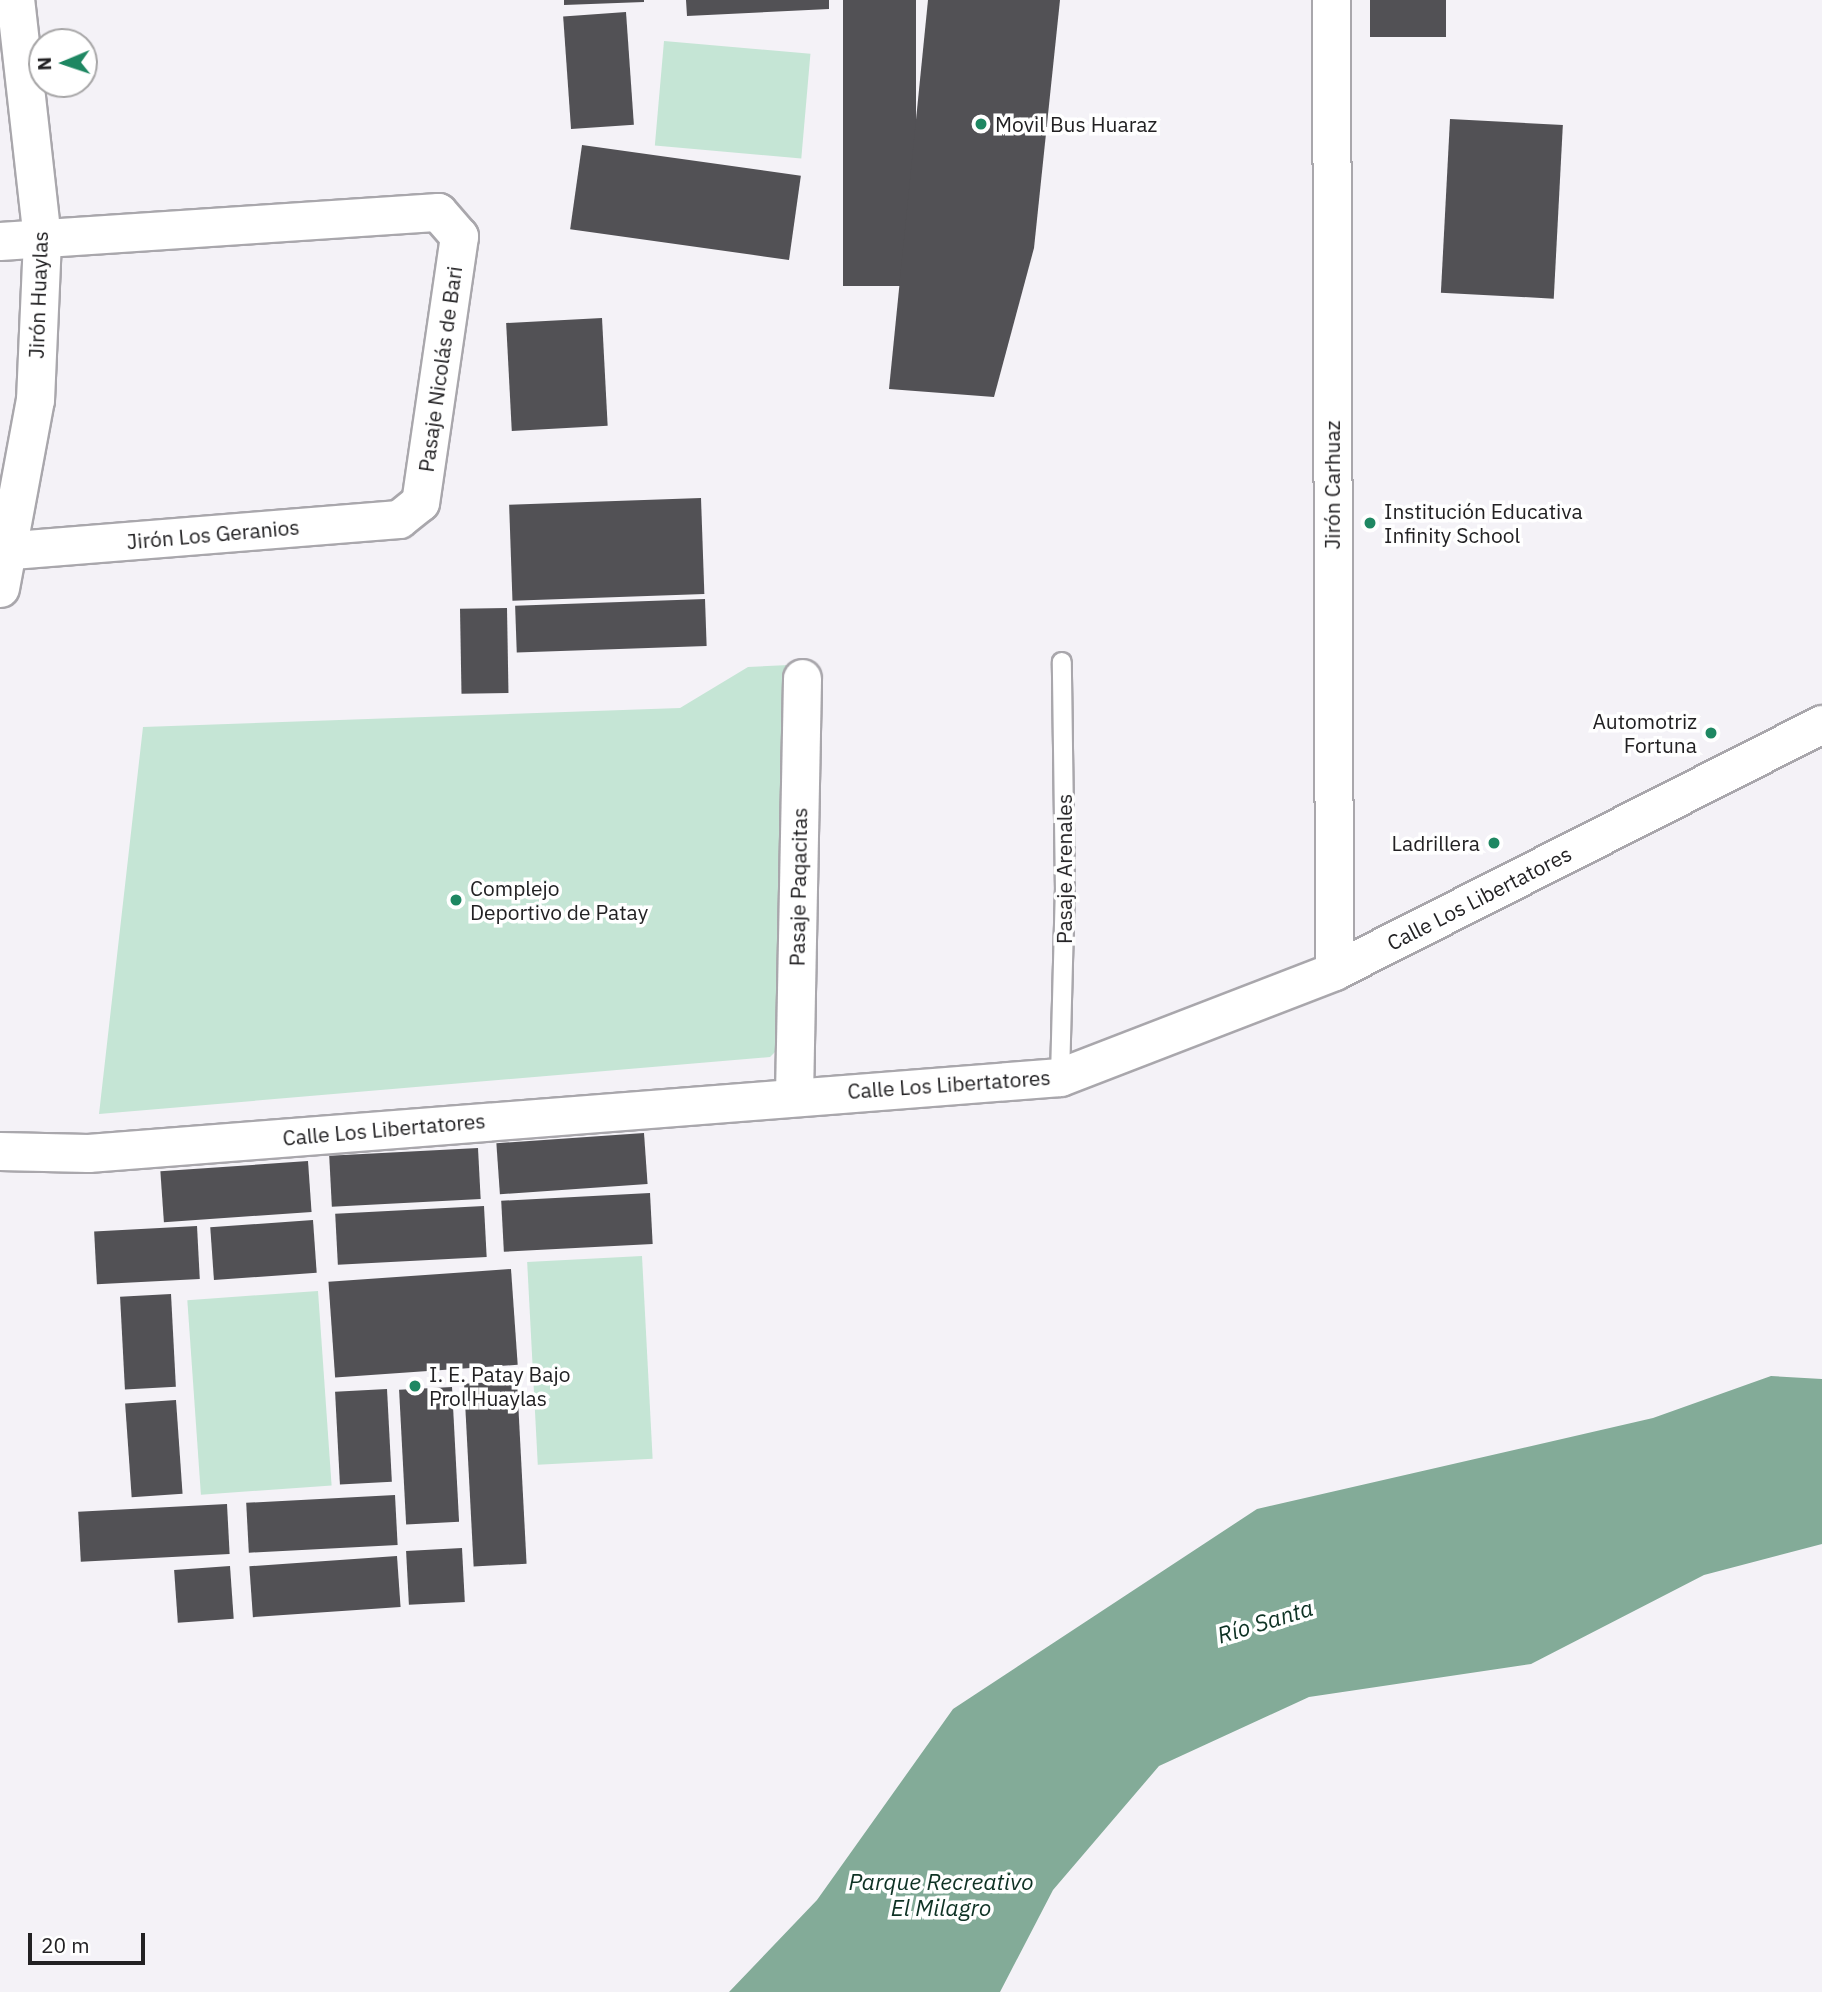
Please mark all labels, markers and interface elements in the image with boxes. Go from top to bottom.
north arrow [28,28,98,98]
text: N [32,56,56,71]
place label: Movil Bus Huaraz [995,111,1157,137]
marker: Movil Bus Huaraz [973,116,989,132]
street label: Jirón Huaylas [23,231,53,359]
street label: Pasaje Nicolás de Bari [413,264,467,474]
street label: Jirón Carhuaz [1319,421,1345,549]
place label: Institución Educativa Infinity School [1384,498,1583,548]
street label: Jirón Los Geranios [125,514,301,554]
marker: Institución Educativa Infinity School [1362,515,1378,531]
place label: Automotriz Fortuna [1592,708,1697,758]
marker: Automotriz Fortuna [1703,725,1719,741]
street label: Pasaje Arenales [1051,794,1077,944]
street label: Pasaje Paqacitas [784,807,812,967]
place label: Ladrillera [1391,830,1480,856]
marker: Ladrillera [1486,835,1502,851]
street label: Calle Los Libertatores [1383,841,1575,955]
place label: Complejo Deportivo de Patay [470,875,648,925]
marker: Complejo Deportivo de Patay [448,892,464,908]
street label: Calle Los Libertatores [847,1064,1051,1104]
street label: Calle Los Libertatores [282,1108,486,1150]
place label: I. E. Patay Bajo Prol Huaylas [429,1361,571,1411]
marker: I. E. Patay Bajo Prol Huaylas [407,1378,423,1394]
water label: Río Santa [1214,1593,1316,1649]
water label: Parque Recreativo El Milagro [848,1867,1034,1921]
scale bar [32,1918,149,1962]
text: 20 m [41,1931,90,1959]

